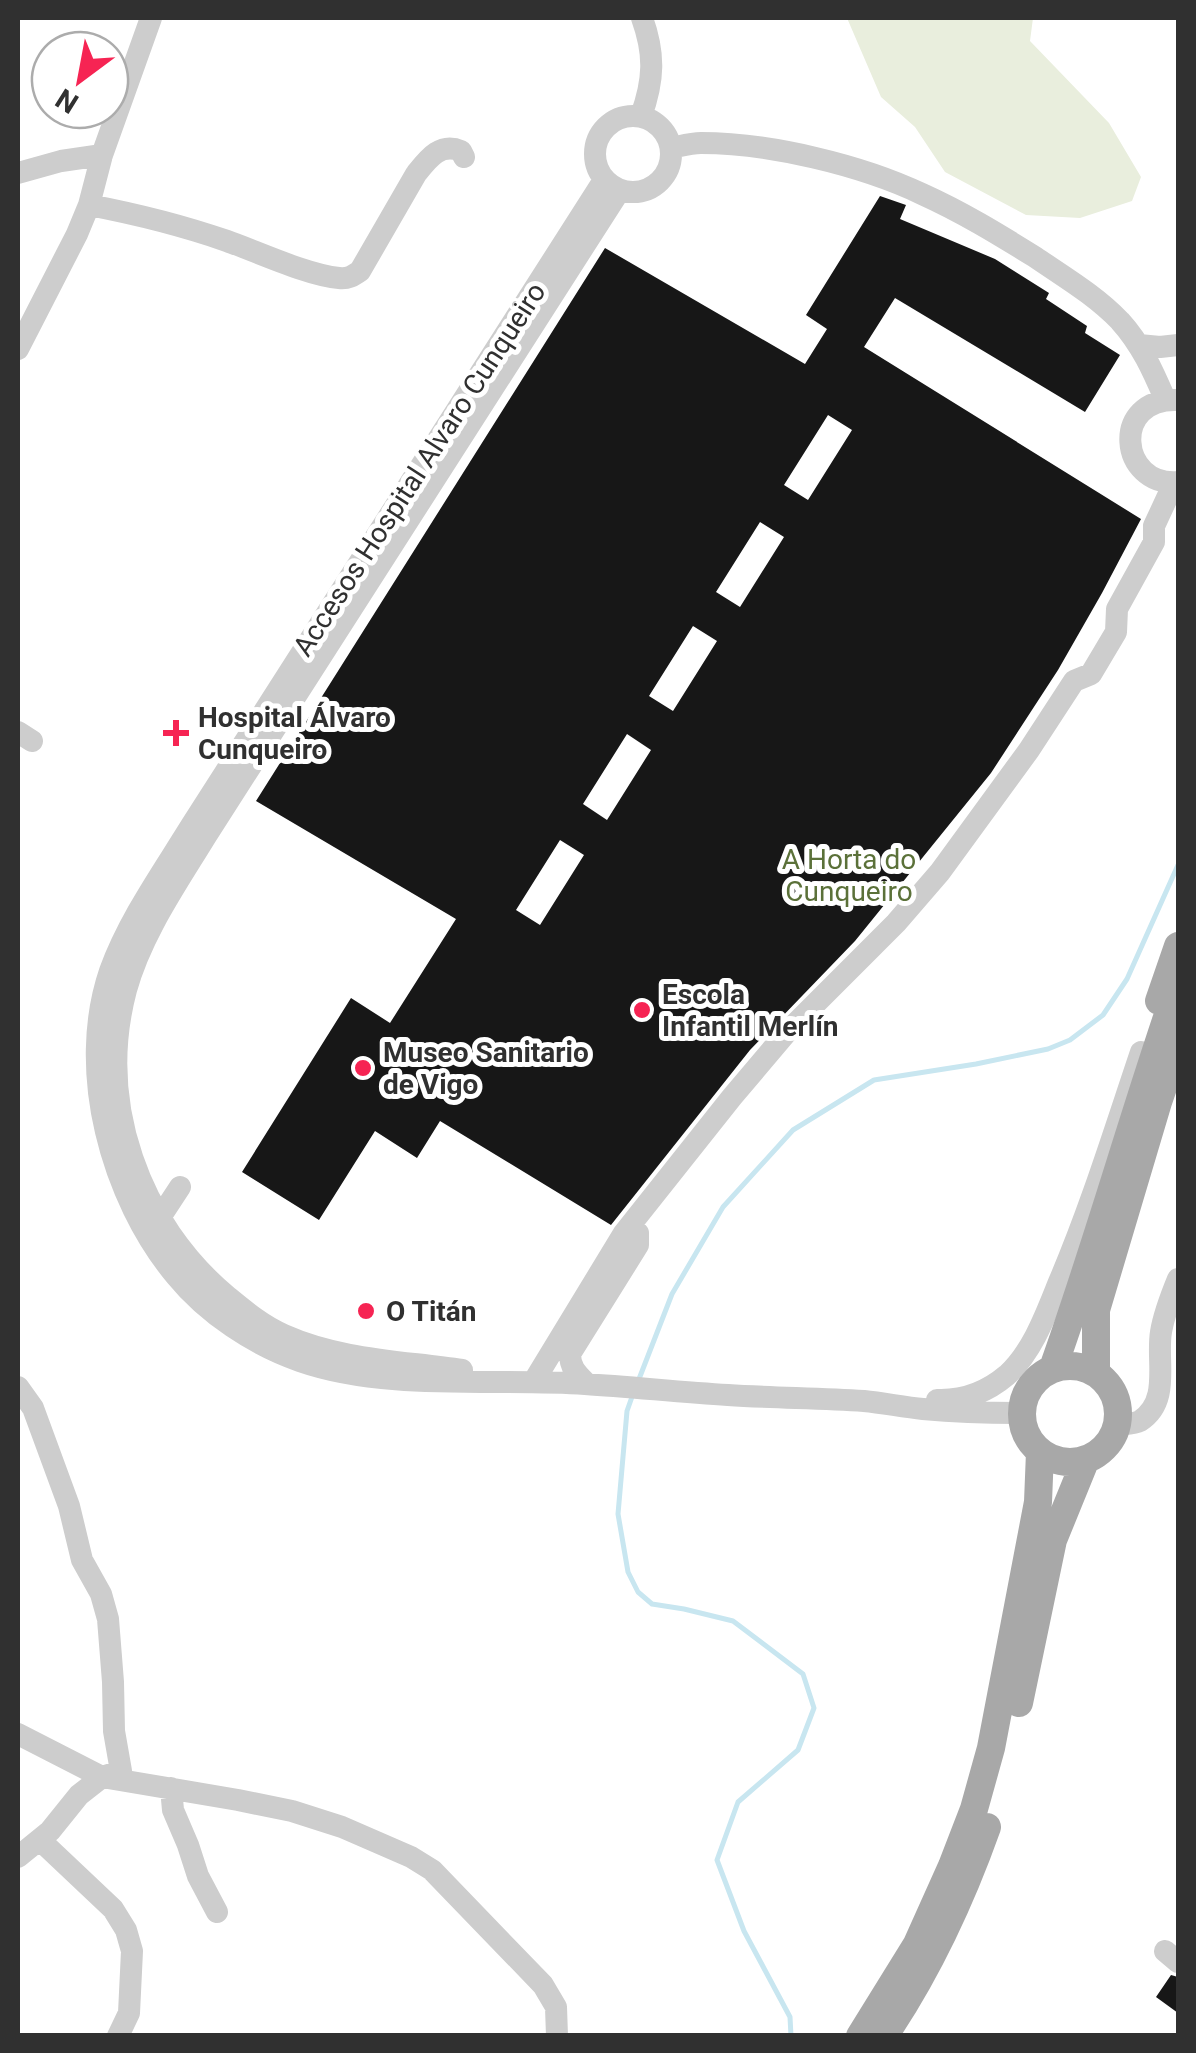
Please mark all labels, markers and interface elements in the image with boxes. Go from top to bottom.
north arrow [30,30,130,130]
text: N [50,82,84,120]
street label: Accesos Hospital Alvaro Cunqueiro [286,276,553,662]
place label: Hospital Álvaro Cunqueiro [198,701,391,766]
marker: Hospital Álvaro Cunqueiro [163,720,189,746]
park label: A Horta do Cunqueiro [782,843,916,908]
place label: Escola Infantil Merlín [662,978,838,1043]
marker: Escola Infantil Merlín [631,999,653,1021]
place label: Museo Sanitario de Vigo [383,1036,589,1101]
marker: Museo Sanitario de Vigo [352,1057,374,1079]
place label: O Titán [386,1295,476,1328]
marker: O Titán [355,1300,377,1322]

